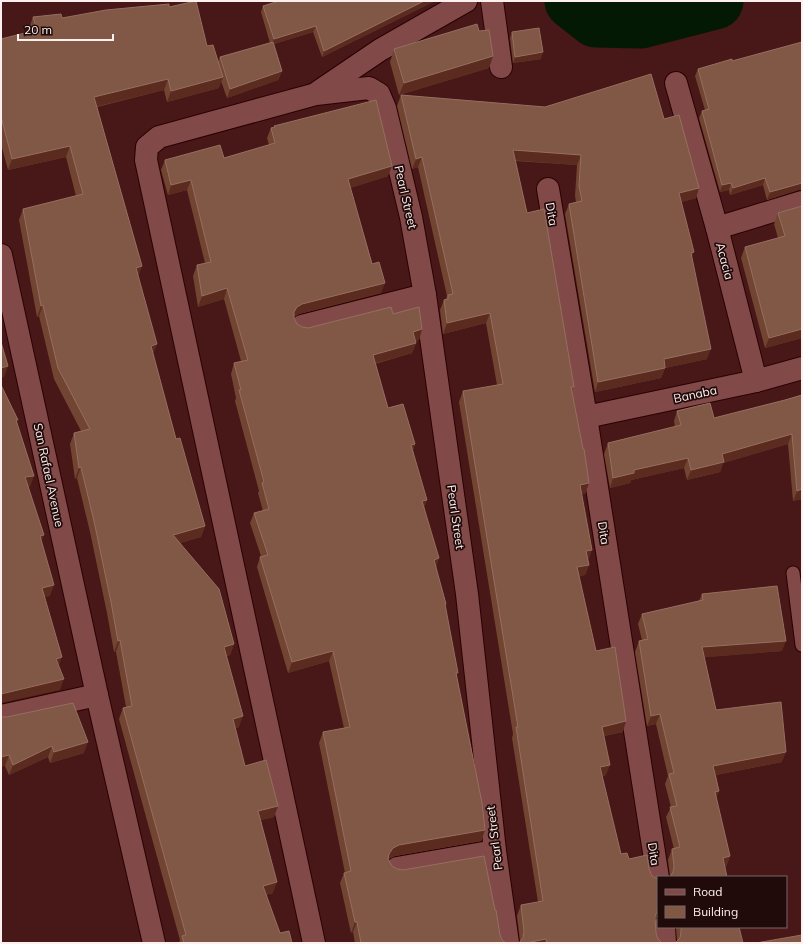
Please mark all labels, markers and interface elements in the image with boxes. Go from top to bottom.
scale bar [18,16,113,42]
text: 20 m [24,22,52,37]
street label: Pearl Street [391,164,421,230]
street label: Dita [543,201,561,227]
street label: Acacia [713,241,737,281]
street label: Banaba [672,382,718,406]
street label: San Rafael Avenue [31,422,67,528]
street label: Pearl Street [444,484,468,550]
street label: Dita [595,520,613,546]
street label: Pearl Street [483,805,505,871]
street label: Dita [645,841,663,867]
legend [657,876,787,928]
text: Road [693,884,722,899]
text: Building [693,904,738,919]

